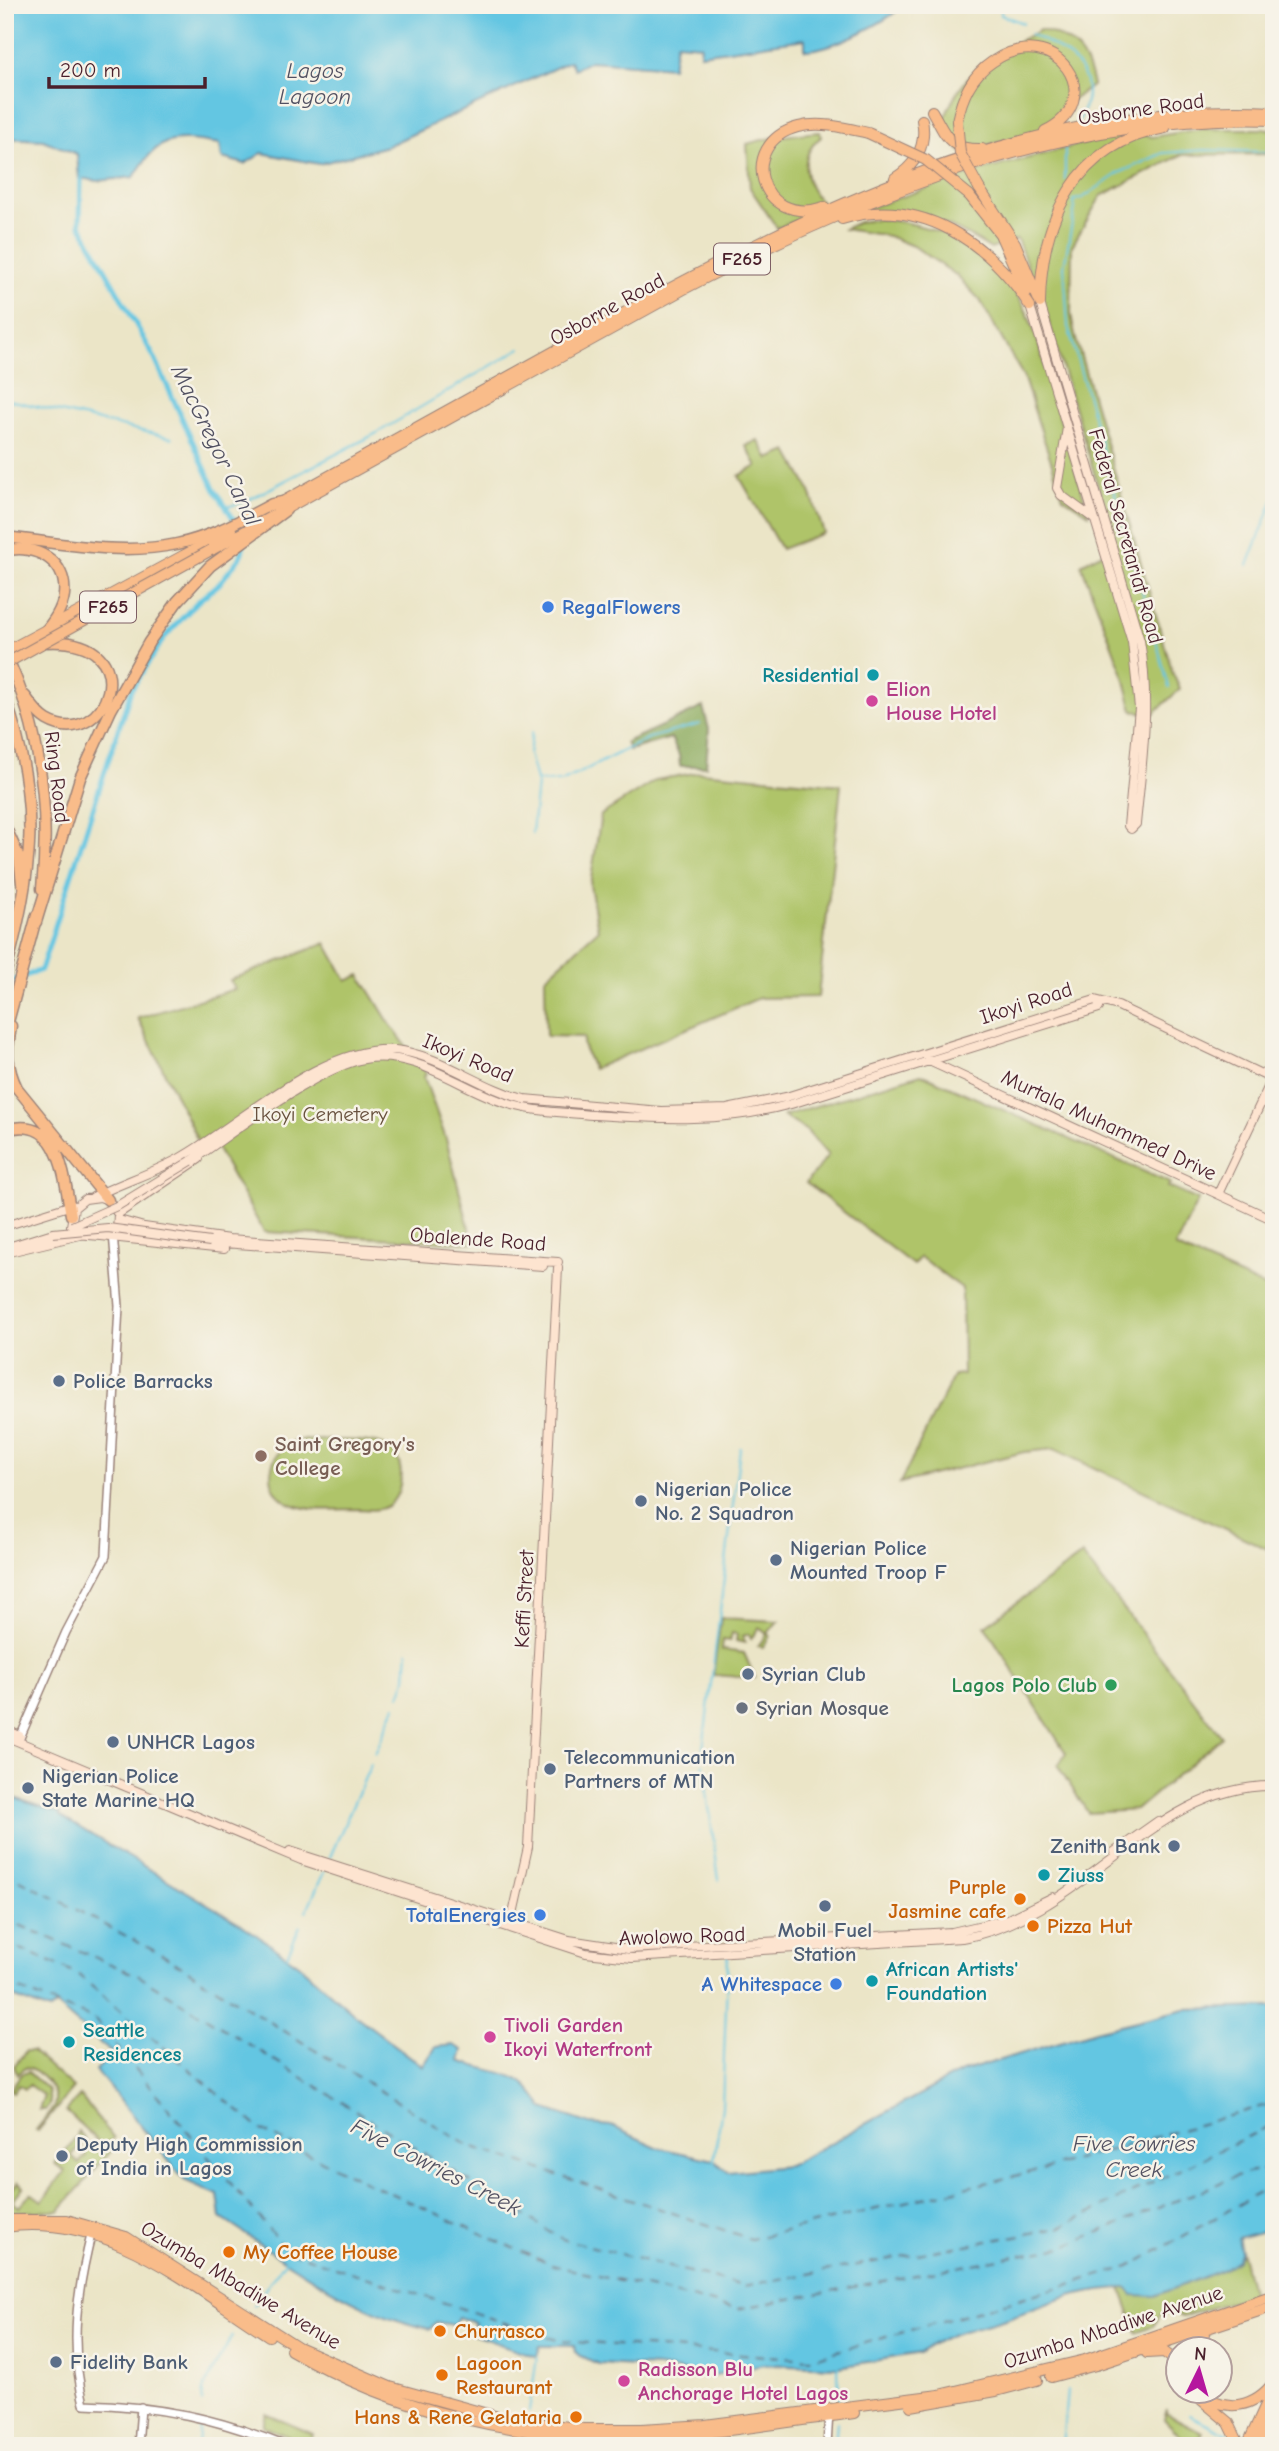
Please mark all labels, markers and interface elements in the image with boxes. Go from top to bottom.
scale bar [49,46,205,90]
water label: Lagos Lagoon [279,57,351,110]
text: 200 m [60,58,121,82]
street label: Osborne Road [1076,88,1206,130]
road number: F265 [714,244,770,274]
street label: Osborne Road [545,268,669,350]
water label: MacGregor Canal [165,359,267,531]
street label: Federal Secretariat Road [1084,426,1168,646]
road number: F265 [80,592,136,622]
place label: RegalFlowers [562,595,680,619]
marker: RegalFlowers [540,599,556,615]
place label: Residential [762,663,859,687]
marker: Residential [865,667,881,683]
place label: Elion House Hotel [886,677,997,725]
marker: Elion House Hotel [864,693,880,709]
street label: Ring Road [39,730,75,824]
street label: Ikoyi Road [977,977,1075,1029]
street label: Ikoyi Road [419,1028,517,1088]
street label: Murtala Muhammed Drive [998,1065,1220,1185]
park label: Ikoyi Cemetery [252,1102,388,1126]
street label: Obalende Road [409,1222,547,1256]
place label: Police Barracks [73,1369,213,1393]
marker: Police Barracks [51,1373,67,1389]
place label: Saint Gregory's College [275,1432,415,1480]
marker: Saint Gregory's College [253,1448,269,1464]
place label: Nigerian Police No. 2 Squadron [655,1477,794,1525]
marker: Nigerian Police No. 2 Squadron [633,1493,649,1509]
place label: Nigerian Police Mounted Troop F [790,1536,948,1584]
street label: Keffi Street [509,1548,539,1649]
marker: Nigerian Police Mounted Troop F [768,1552,784,1568]
place label: Syrian Club [762,1662,866,1686]
marker: Syrian Club [740,1666,756,1682]
place label: Lagos Polo Club [952,1673,1097,1697]
marker: Lagos Polo Club [1103,1677,1119,1693]
place label: Syrian Mosque [756,1696,889,1720]
marker: Syrian Mosque [734,1700,750,1716]
place label: UNHCR Lagos [127,1730,255,1754]
marker: UNHCR Lagos [105,1734,121,1750]
place label: Telecommunication Partners of MTN [564,1745,735,1793]
marker: Telecommunication Partners of MTN [542,1761,558,1777]
place label: Nigerian Police State Marine HQ [42,1764,195,1812]
marker: Nigerian Police State Marine HQ [20,1780,36,1796]
place label: Zenith Bank [1051,1834,1161,1858]
marker: Zenith Bank [1166,1838,1182,1854]
place label: Ziuss [1058,1863,1104,1887]
marker: Ziuss [1036,1867,1052,1883]
place label: Purple Jasmine cafe [888,1875,1006,1923]
marker: Purple Jasmine cafe [1012,1891,1028,1907]
marker: Mobil Fuel Station [817,1898,833,1914]
place label: TotalEnergies [406,1903,526,1927]
marker: TotalEnergies [532,1907,548,1923]
place label: Pizza Hut [1047,1914,1133,1938]
place label: Mobil Fuel Station [778,1918,872,1966]
marker: Pizza Hut [1025,1918,1041,1934]
street label: Awolowo Road [618,1922,746,1950]
place label: African Artists' Foundation [886,1957,1018,2005]
place label: A Whitespace [702,1972,822,1996]
marker: African Artists' Foundation [864,1973,880,1989]
marker: A Whitespace [828,1976,844,1992]
place label: Tivoli Garden Ikoyi Waterfront [504,2013,653,2061]
place label: Seattle Residences [83,2018,181,2066]
marker: Tivoli Garden Ikoyi Waterfront [482,2029,498,2045]
marker: Seattle Residences [61,2034,77,2050]
water label: Five Cowries Creek [346,2112,526,2222]
water label: Five Cowries Creek [1073,2130,1196,2183]
place label: Deputy High Commission of India in Lagos [76,2132,303,2180]
marker: Deputy High Commission of India in Lagos [54,2148,70,2164]
street label: Ozumba Mbadiwe Avenue [137,2216,345,2354]
place label: My Coffee House [243,2240,398,2264]
marker: My Coffee House [221,2244,237,2260]
street label: Ozumba Mbadiwe Avenue [1000,2280,1226,2374]
place label: Churrasco [454,2319,545,2343]
marker: Churrasco [432,2323,448,2339]
north arrow [1164,2336,1234,2406]
text: N [1193,2343,1208,2366]
place label: Fidelity Bank [70,2350,189,2374]
place label: Lagoon Restaurant [456,2351,553,2399]
marker: Fidelity Bank [48,2354,64,2370]
place label: Radisson Blu Anchorage Hotel Lagos [638,2357,848,2405]
marker: Lagoon Restaurant [434,2367,450,2383]
marker: Radisson Blu Anchorage Hotel Lagos [616,2373,632,2389]
place label: Hans & Rene Gelataria [354,2405,562,2429]
marker: Hans & Rene Gelataria [568,2409,584,2425]

